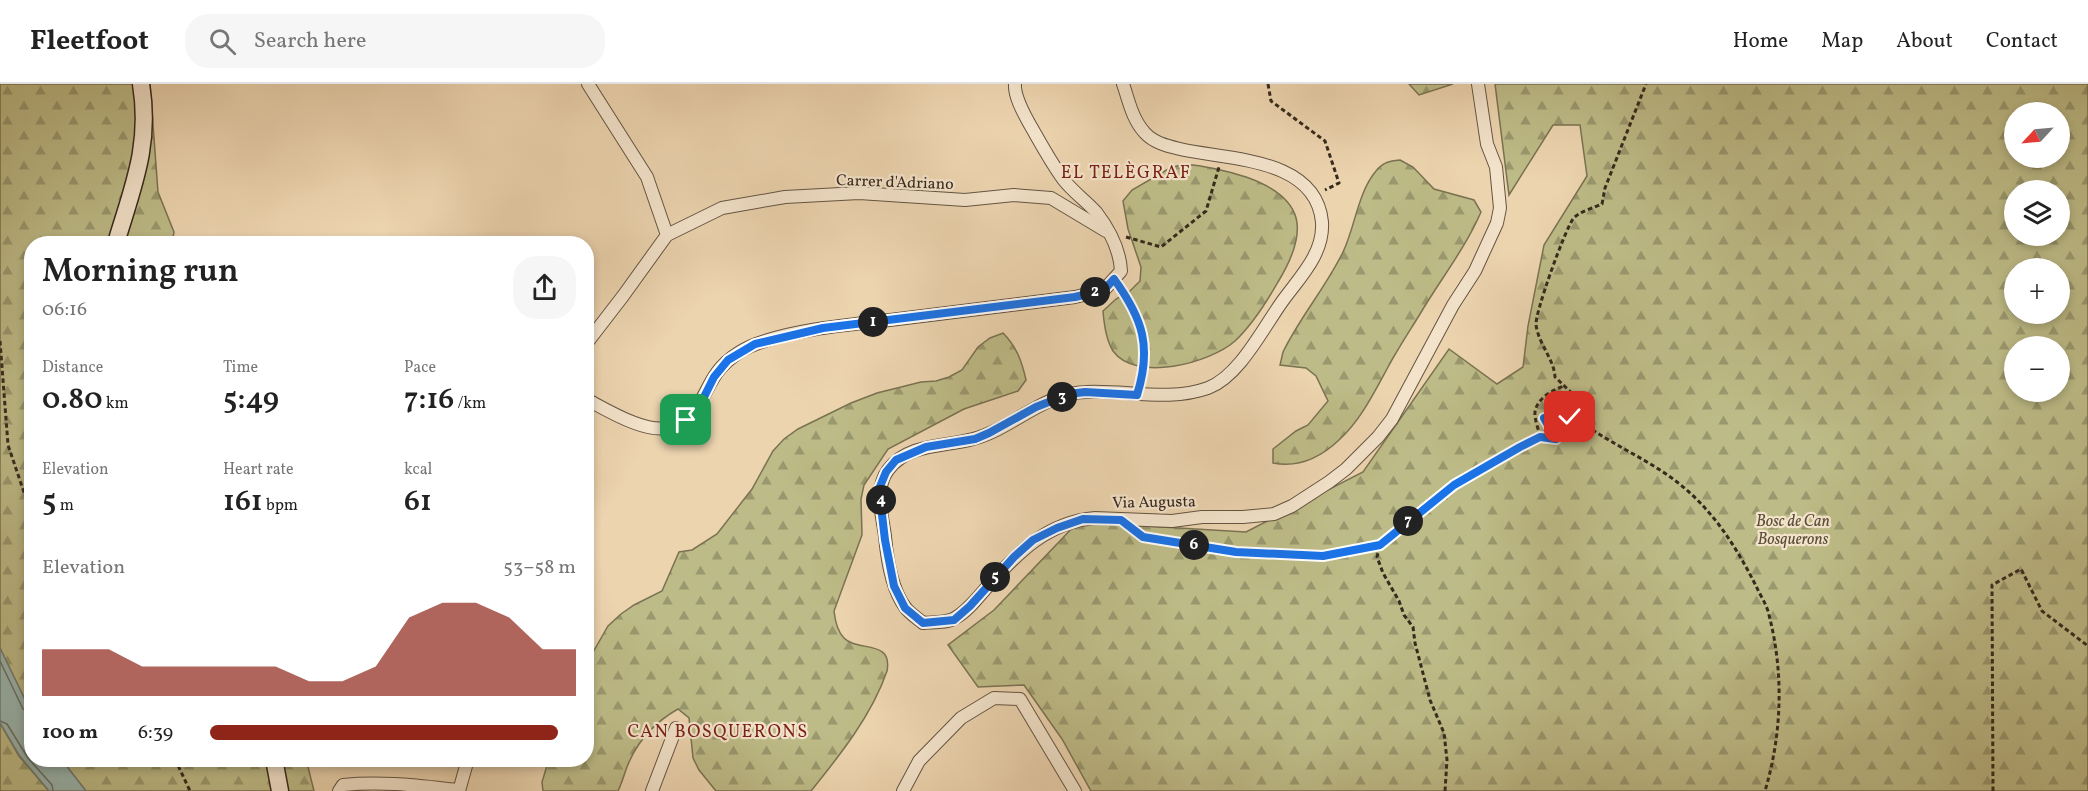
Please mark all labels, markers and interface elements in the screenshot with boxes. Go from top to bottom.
search box [185,14,605,68]
text: Fleetfoot [30,22,149,61]
icon: search [206,25,239,58]
text: Search here [254,26,366,57]
text: Home [1733,27,1788,56]
text: Map [1821,27,1863,56]
text: About [1896,27,1953,56]
text: Contact [1986,27,2058,56]
north arrow [2004,102,2070,168]
map controls [2004,102,2070,402]
district label: EL TELÈGRAF [1061,161,1191,186]
street label: Carrer d'Adriano [836,170,954,196]
button: layers [2004,180,2070,246]
text: Morning run [42,250,239,296]
button: share [513,256,576,319]
button: + [2004,258,2070,324]
pin: 2 [1080,277,1110,307]
text: 2 [1091,281,1099,303]
text: 06:16 [42,296,87,324]
pin: 1 [858,307,888,337]
text: 1 [870,311,876,333]
button: − [2004,336,2070,402]
text: Distance [42,357,103,379]
text: Time [223,357,258,379]
text: Pace [404,357,436,379]
text: 0.80 [42,379,102,421]
text: 5:49 [223,379,279,421]
text: 7:16 [404,379,454,421]
pin: 3 [1047,382,1077,412]
text: 3 [1058,386,1066,408]
pin [1544,391,1595,442]
text: km [102,393,129,415]
text: /km [454,393,486,415]
pin [660,394,711,445]
icon: check [1553,400,1586,433]
icon: arrive [669,403,702,436]
text: Elevation [42,459,109,481]
text: Heart rate [223,459,294,481]
text: kcal [404,459,432,481]
text: 5 [42,481,56,523]
text: 161 [223,481,263,523]
text: 61 [404,481,432,523]
pin: 4 [866,485,896,515]
text: 4 [876,489,886,511]
street label: Via Augusta [1112,491,1196,515]
text: m [56,495,74,517]
text: bpm [263,495,298,517]
pin: 7 [1393,506,1423,536]
text: 7 [1404,510,1412,532]
park label: Bosc de Can Bosquerons [1756,511,1830,551]
pin: 6 [1179,530,1209,560]
text: 6 [1190,534,1198,556]
text: Elevation [42,554,125,582]
text: 53–58 m [503,554,576,582]
pin: 5 [980,562,1010,592]
text: 5 [991,566,999,588]
text: 100 m [42,719,98,747]
text: 6:39 [138,719,173,747]
district label: CAN BOSQUERONS [627,720,809,745]

